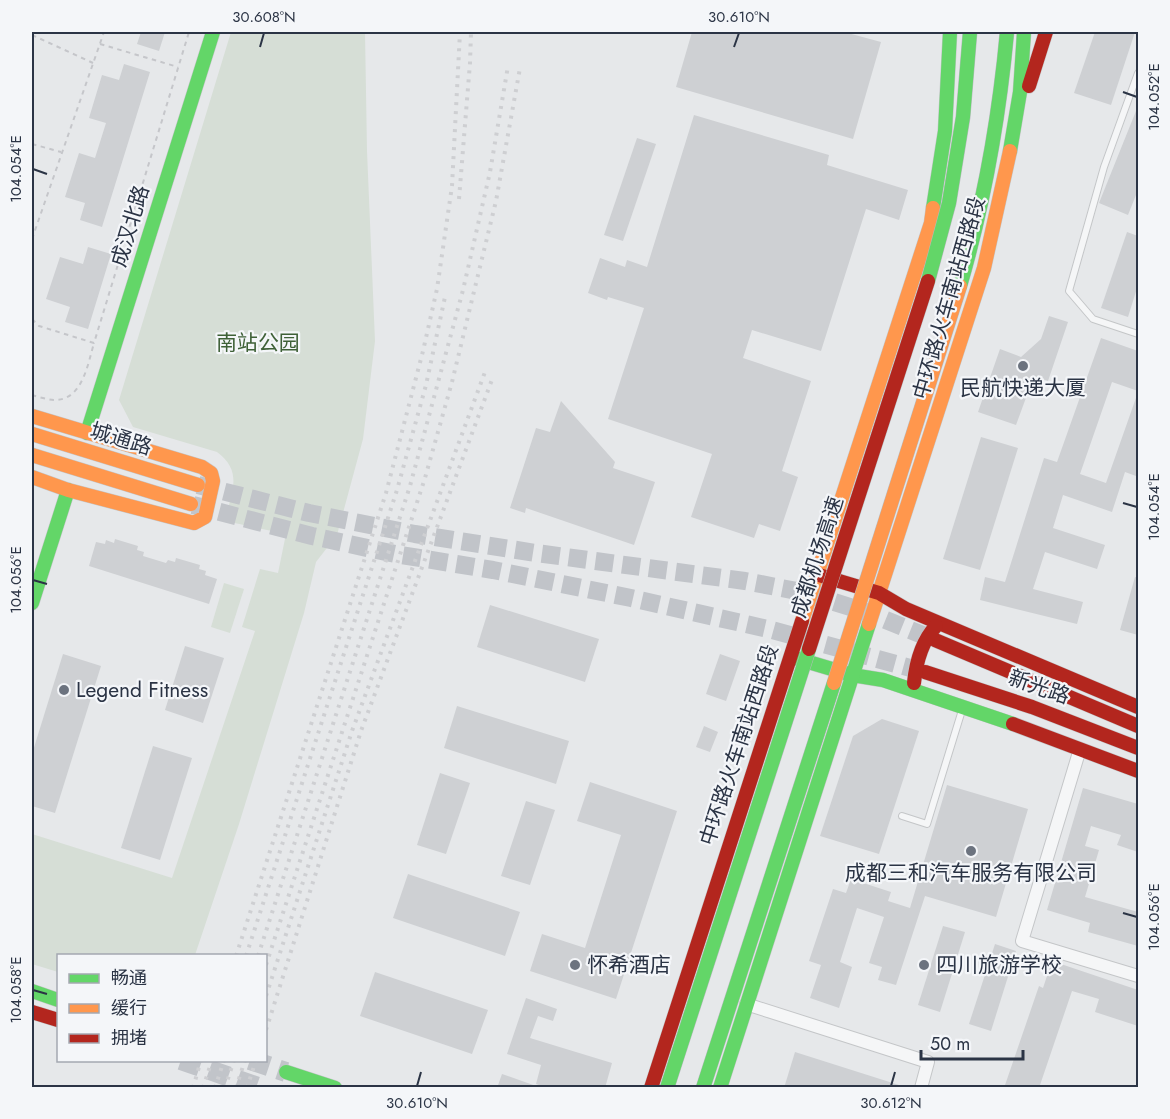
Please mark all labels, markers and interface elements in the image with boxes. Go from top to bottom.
text: 30.608°N [232,6,296,28]
text: 30.610°N [708,6,770,28]
text: 104.052°E [1143,63,1165,131]
text: 104.054°E [5,135,27,203]
street label: 成汉北路 [103,181,157,271]
street label: 中环路火车南站西路段 [906,193,992,403]
park label: 南站公园 [216,328,300,358]
marker: 民航快递大厦 [1016,359,1030,373]
place label: 民航快递大厦 [960,373,1086,403]
street label: 城通路 [86,415,156,463]
text: 104.054°E [1143,473,1165,541]
street label: 成都机场高速 [783,492,851,622]
text: 104.056°E [5,546,27,614]
street label: 中环路火车南站西路段 [692,641,786,849]
street label: 新光路 [1004,663,1074,711]
place label: Legend Fitness [76,675,208,705]
marker: Legend Fitness [57,683,71,697]
marker: 成都三和汽车服务有限公司 [964,844,978,858]
place label: 成都三和汽车服务有限公司 [845,858,1097,888]
text: 104.056°E [1143,883,1165,951]
place label: 怀希酒店 [587,950,671,980]
place label: 四川旅游学校 [936,950,1062,980]
legend [57,954,267,1062]
text: 104.058°E [5,956,27,1024]
marker: 怀希酒店 [568,958,582,972]
marker: 四川旅游学校 [917,958,931,972]
text: 畅通 [111,965,147,991]
text: 缓行 [111,995,147,1021]
scale bar [921,1023,1023,1061]
text: 拥堵 [111,1025,147,1051]
text: 50 m [930,1031,970,1057]
text: 30.610°N [386,1092,448,1114]
text: 30.612°N [860,1092,922,1114]

